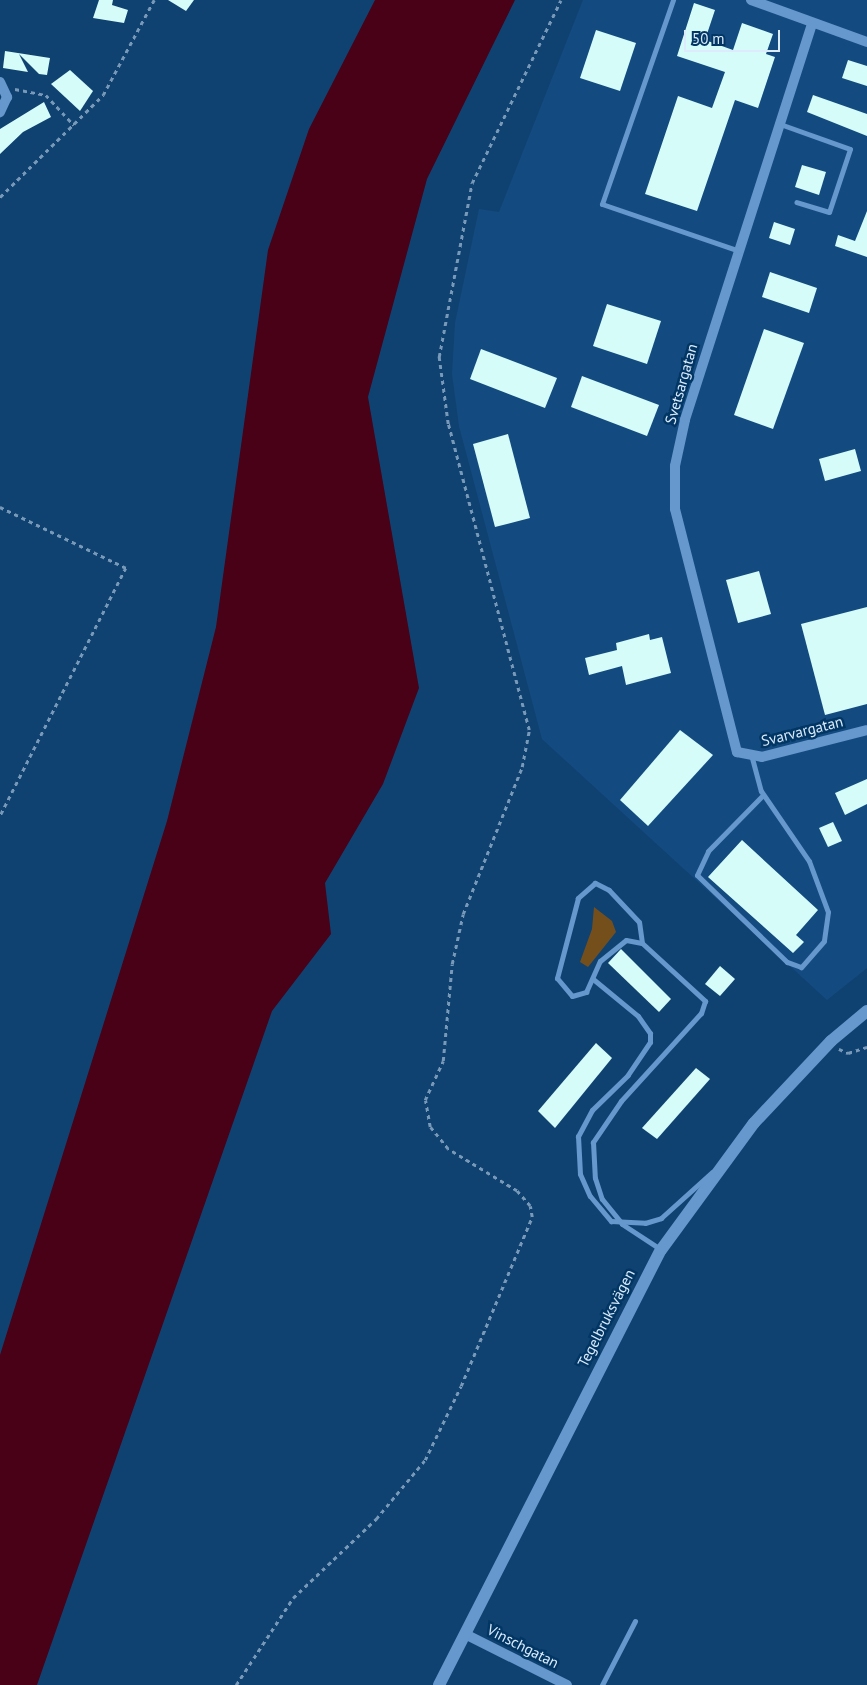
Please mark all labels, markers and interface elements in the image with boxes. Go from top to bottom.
scale bar [687,20,783,52]
text: 50 m [692,29,725,48]
street label: Svetsargatan [661,342,701,426]
street label: Svarvargatan [759,712,845,750]
street label: Tegelbruksvägen [574,1266,638,1370]
street label: Vinschgatan [484,1620,562,1672]

